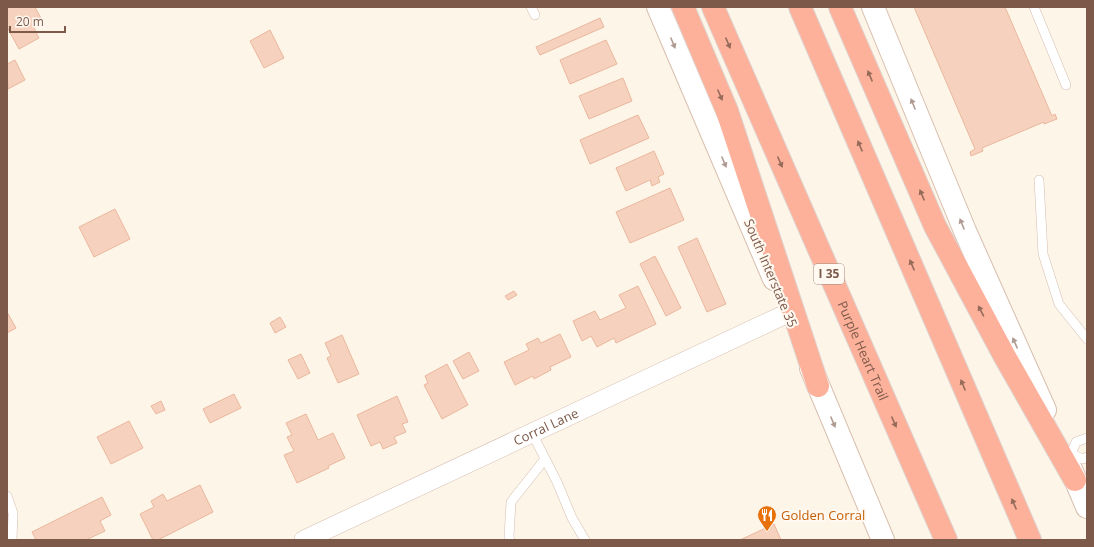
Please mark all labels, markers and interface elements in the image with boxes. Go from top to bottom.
scale bar [10,8,65,34]
text: 20 m [16,13,44,30]
one-way arrow [670,37,676,48]
one-way arrow [726,37,732,49]
one-way arrow [867,70,873,82]
one-way arrow [717,89,723,100]
one-way arrow [910,98,916,109]
one-way arrow [857,140,863,152]
one-way arrow [778,156,784,168]
one-way arrow [721,157,727,168]
one-way arrow [918,189,924,201]
street label: South Interstate 35 [740,216,802,330]
one-way arrow [959,218,965,230]
one-way arrow [908,259,914,271]
road number: I 35 [814,264,844,284]
street label: Purple Heart Trail [834,298,893,403]
one-way arrow [977,305,984,317]
one-way arrow [1011,337,1017,349]
one-way arrow [960,379,966,390]
street label: Corral Lane [510,404,581,450]
one-way arrow [831,416,837,428]
one-way arrow [891,416,897,428]
one-way arrow [1011,498,1017,510]
restaurant icon: Golden Corral [756,504,778,532]
place label: Golden Corral [781,506,865,524]

